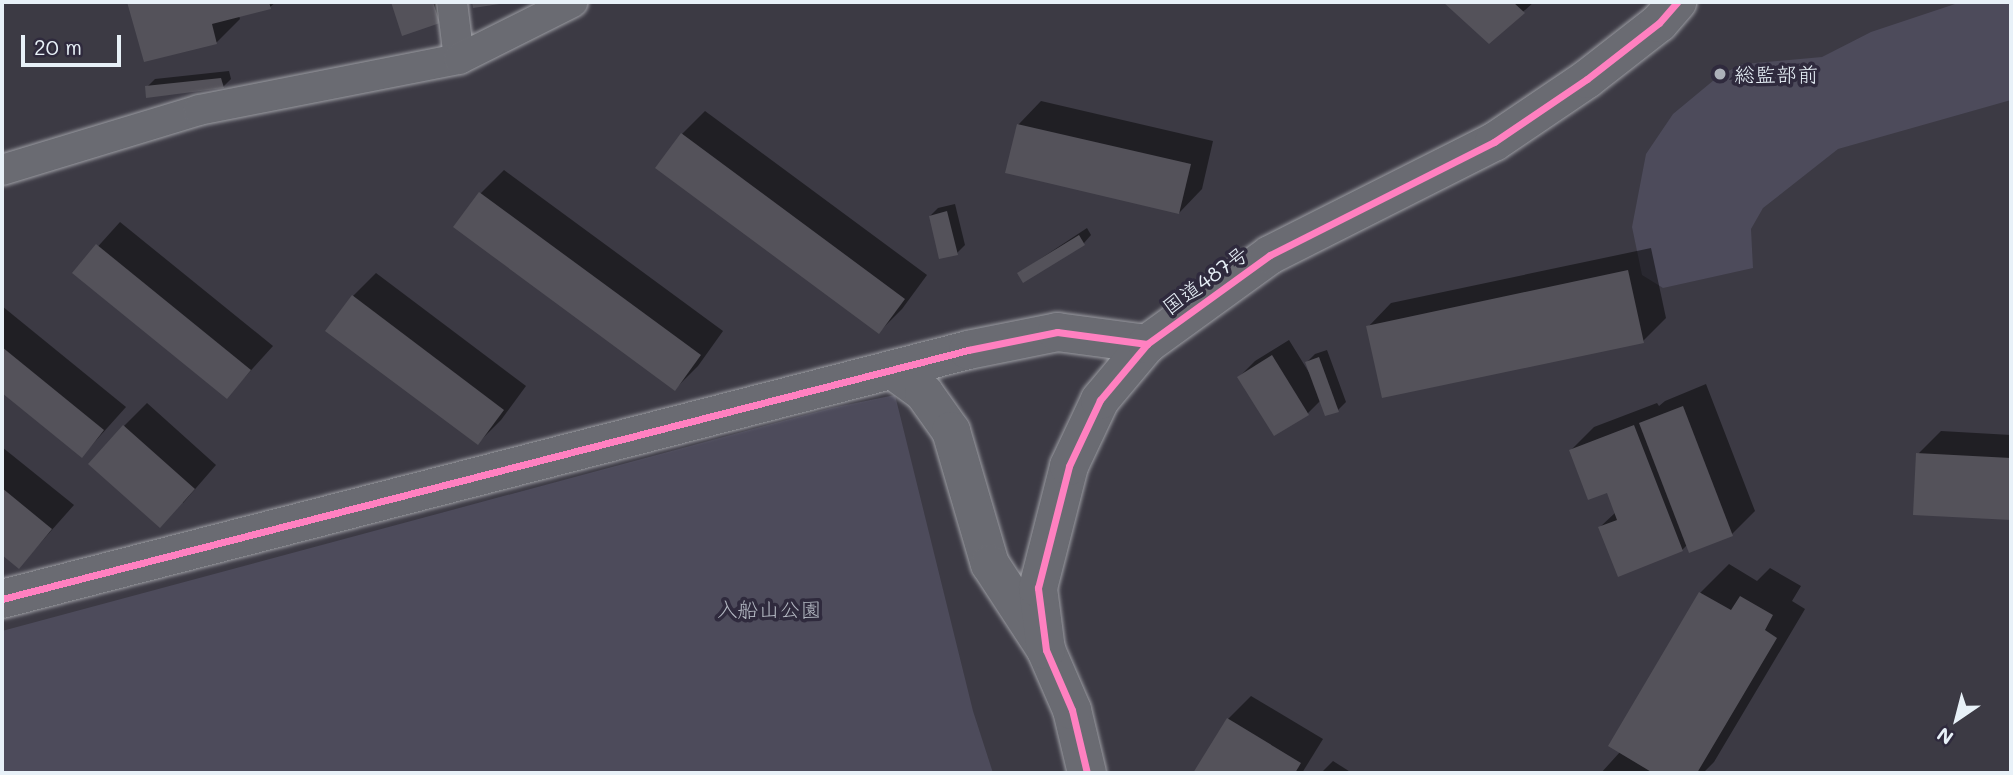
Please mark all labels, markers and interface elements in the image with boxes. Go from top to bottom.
scale bar [24,21,124,65]
text: 20 m [34,33,82,60]
place label: 総監部前 [1734,61,1818,87]
marker: 総監部前 [1712,66,1728,82]
street label: 国道487号 [1157,241,1253,319]
park label: 入船山公園 [717,596,821,622]
north arrow [1922,684,1992,754]
text: N [1932,722,1958,751]

